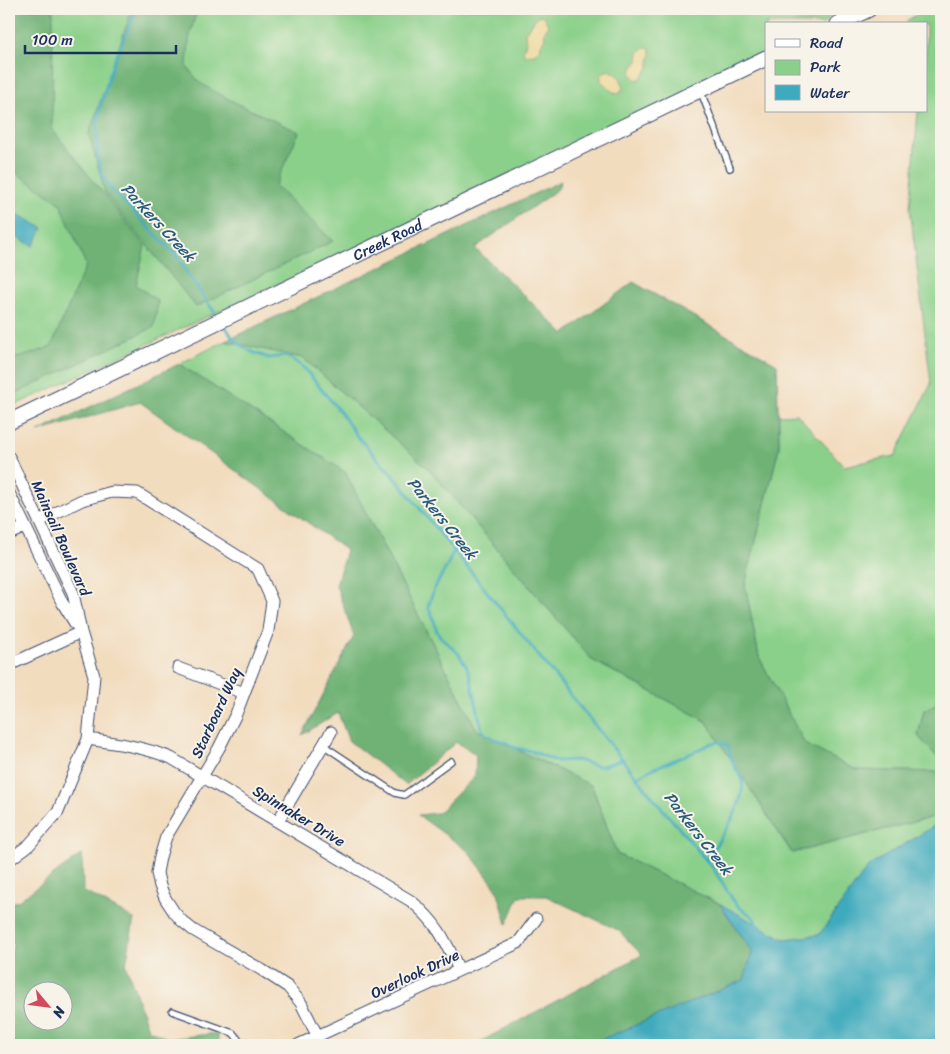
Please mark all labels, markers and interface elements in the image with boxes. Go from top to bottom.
scale bar [25,22,176,54]
legend [765,22,928,112]
text: 100 m [32,27,73,53]
text: Road [810,30,843,56]
text: Park [810,54,841,80]
text: Water [810,80,850,106]
water label: Parkers Creek [114,176,204,270]
street label: Creek Road [348,212,428,268]
water label: Parkers Creek [400,470,486,567]
street label: Mainsail Boulevard [24,476,99,601]
street label: Starboard Way [184,663,249,763]
street label: Spinnaker Drive [248,778,351,854]
water label: Parkers Creek [656,785,742,883]
street label: Overlook Drive [366,942,464,1006]
north arrow [22,982,72,1032]
text: N [46,1001,73,1023]

